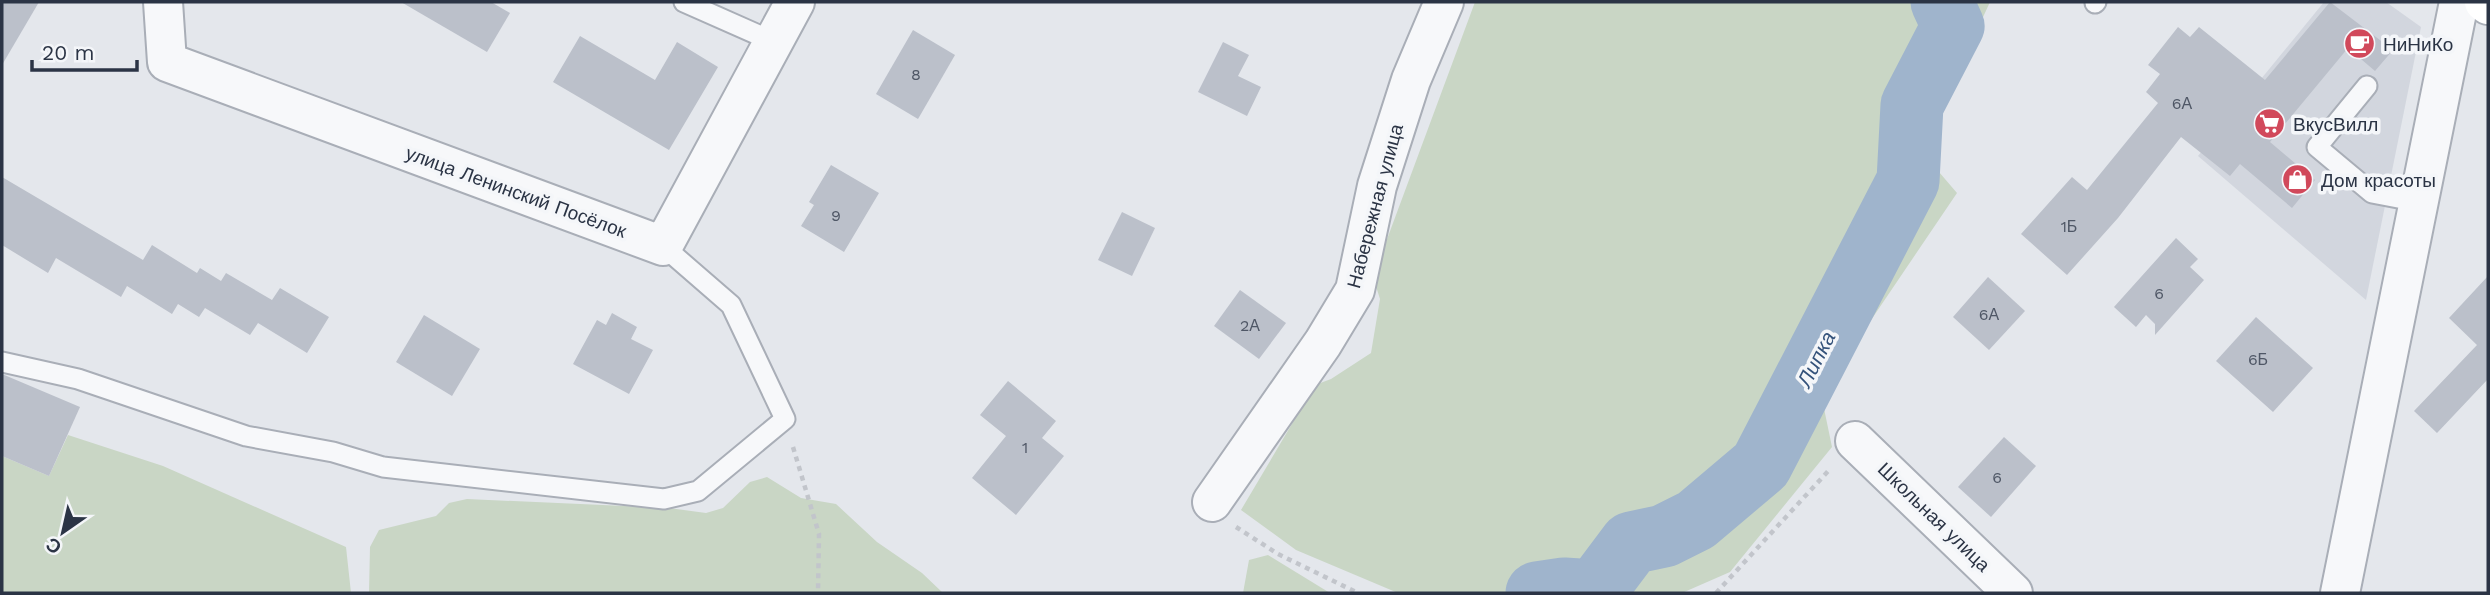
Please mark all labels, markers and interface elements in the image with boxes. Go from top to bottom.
cafe icon: НиНиКо [2343,27,2377,61]
scale bar [32,28,136,72]
place label: НиНиКо [2383,33,2453,56]
text: 20 m [42,40,94,65]
house number: 8 [911,65,921,84]
house number: 6А [2172,94,2193,113]
supermarket icon: ВкусВилл [2253,107,2287,141]
place label: ВкусВилл [2293,113,2378,136]
street label: Набережная улица [1342,121,1408,291]
street label: улица Ленинский Посёлок [402,141,630,243]
shop icon: Дом красоты [2281,163,2315,197]
place label: Дом красоты [2321,169,2436,192]
house number: 9 [831,206,841,225]
house number: 1Б [2061,217,2077,236]
house number: 6 [2154,284,2164,303]
house number: 6А [1979,305,2000,324]
house number: 2А [1240,316,1260,335]
water label: Липка [1791,327,1841,393]
house number: 6Б [2248,350,2268,369]
house number: 1 [1022,438,1028,457]
street label: Школьная улица [1873,458,1995,577]
house number: 6 [1992,468,2002,487]
north arrow [28,497,98,567]
text: С [41,532,66,559]

